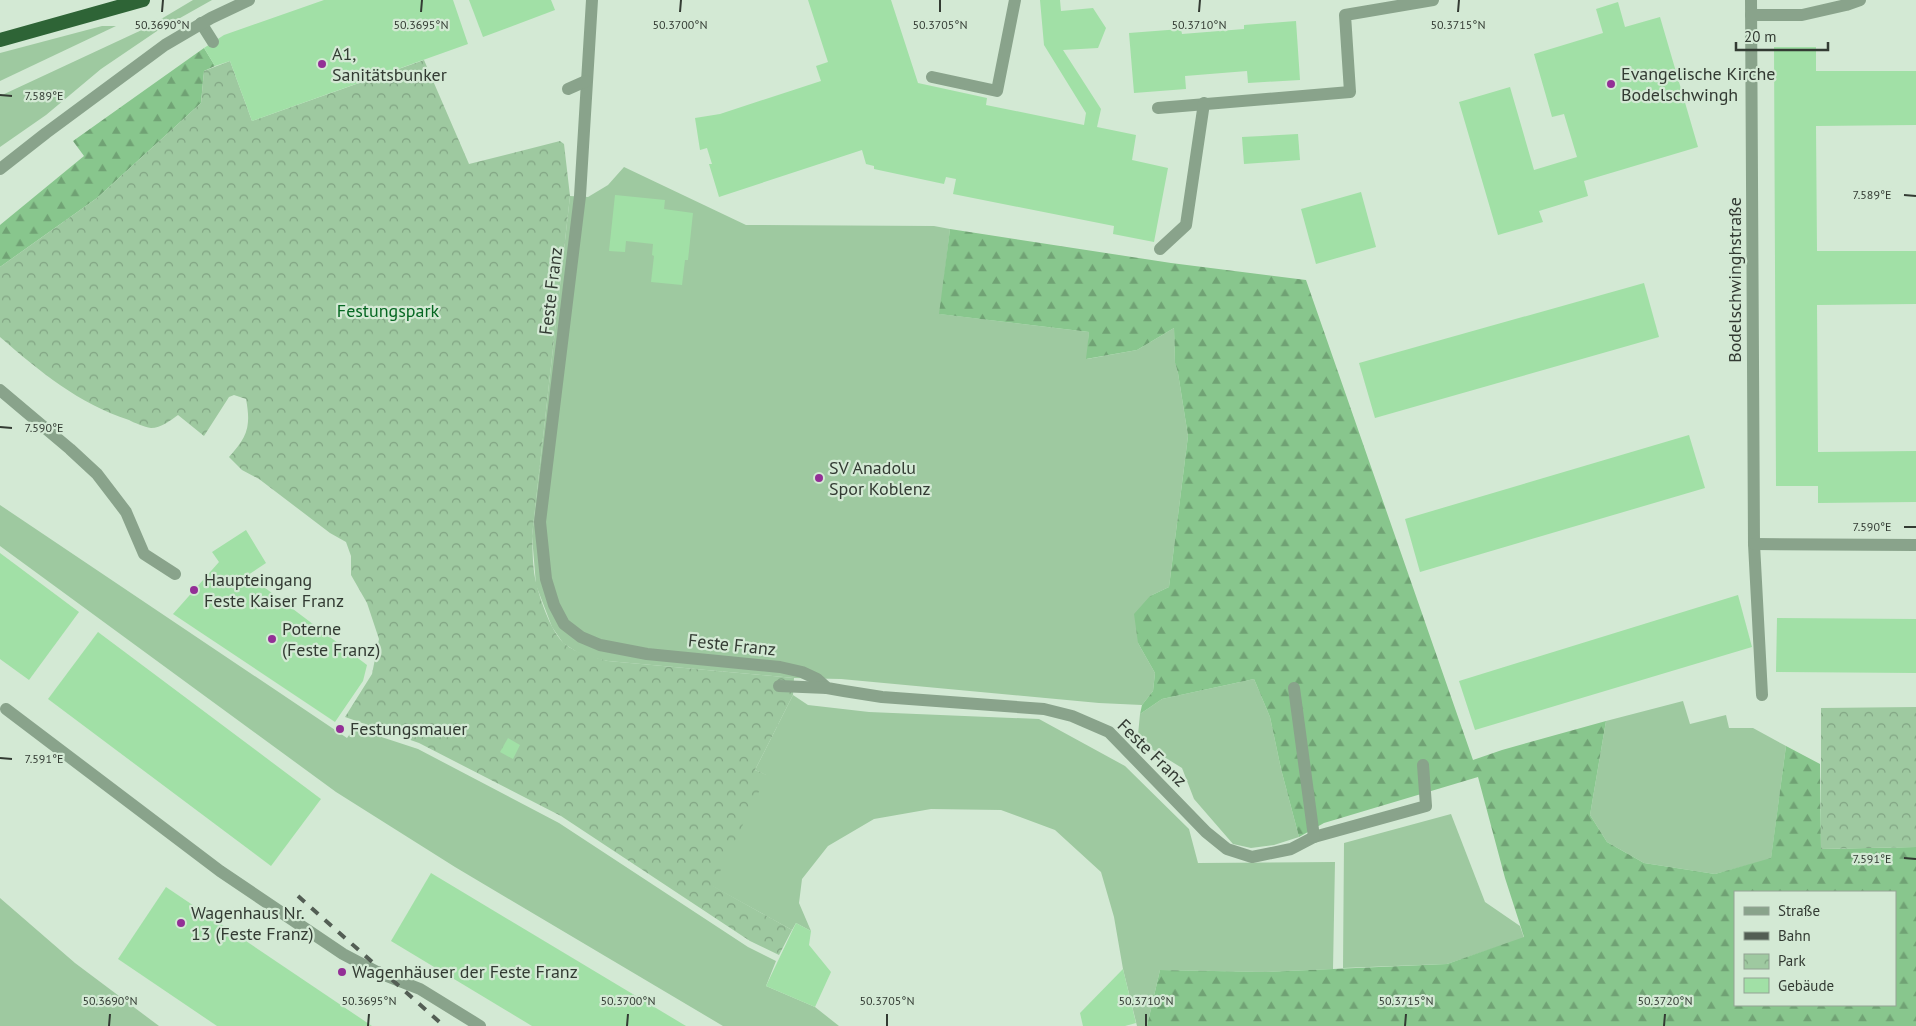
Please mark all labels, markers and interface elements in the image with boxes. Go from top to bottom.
text: 50.3690°N [135,17,189,32]
text: 50.3695°N [394,17,448,32]
text: 50.3700°N [653,17,707,32]
text: 50.3705°N [913,17,967,32]
text: 50.3710°N [1172,17,1226,32]
text: 50.3715°N [1431,17,1485,32]
scale bar [1736,20,1828,52]
text: 20 m [1744,27,1777,46]
place label: A1, Sanitätsbunker [332,42,447,86]
marker: A1, Sanitätsbunker [316,58,328,70]
place label: Evangelische Kirche Bodelschwingh [1621,62,1776,106]
marker: Evangelische Kirche Bodelschwingh [1605,78,1617,90]
text: 7.589°E [25,88,63,103]
text: 7.589°E [1853,187,1891,202]
street label: Bodelschwinghstraße [1723,197,1746,363]
street label: Feste Franz [534,246,567,336]
park label: Festungspark [337,299,440,322]
text: 7.590°E [25,420,63,435]
place label: SV Anadolu Spor Koblenz [829,456,931,500]
marker: SV Anadolu Spor Koblenz [813,472,825,484]
text: 7.590°E [1853,519,1891,534]
place label: Haupteingang Feste Kaiser Franz [204,568,344,612]
marker: Haupteingang Feste Kaiser Franz [188,584,200,596]
place label: Poterne (Feste Franz) [282,617,380,661]
street label: Feste Franz [687,628,777,661]
marker: Poterne (Feste Franz) [266,633,278,645]
street label: Feste Franz [1113,714,1192,792]
place label: Festungsmauer [350,717,467,740]
marker: Festungsmauer [334,723,346,735]
text: 7.591°E [25,751,63,766]
text: 7.591°E [1853,851,1891,866]
legend [1734,891,1896,1006]
place label: Wagenhaus Nr. 13 (Feste Franz) [191,901,314,945]
text: Straße [1778,901,1820,920]
marker: Wagenhaus Nr. 13 (Feste Franz) [175,917,187,929]
text: Bahn [1778,926,1811,945]
text: Park [1778,951,1806,970]
place label: Wagenhäuser der Feste Franz [352,960,578,983]
marker: Wagenhäuser der Feste Franz [336,966,348,978]
text: Gebäude [1778,976,1834,995]
text: 50.3690°N [83,993,137,1008]
text: 50.3695°N [342,993,396,1008]
text: 50.3700°N [601,993,655,1008]
text: 50.3705°N [860,993,914,1008]
text: 50.3710°N [1119,993,1173,1008]
text: 50.3715°N [1379,993,1433,1008]
text: 50.3720°N [1638,993,1692,1008]

